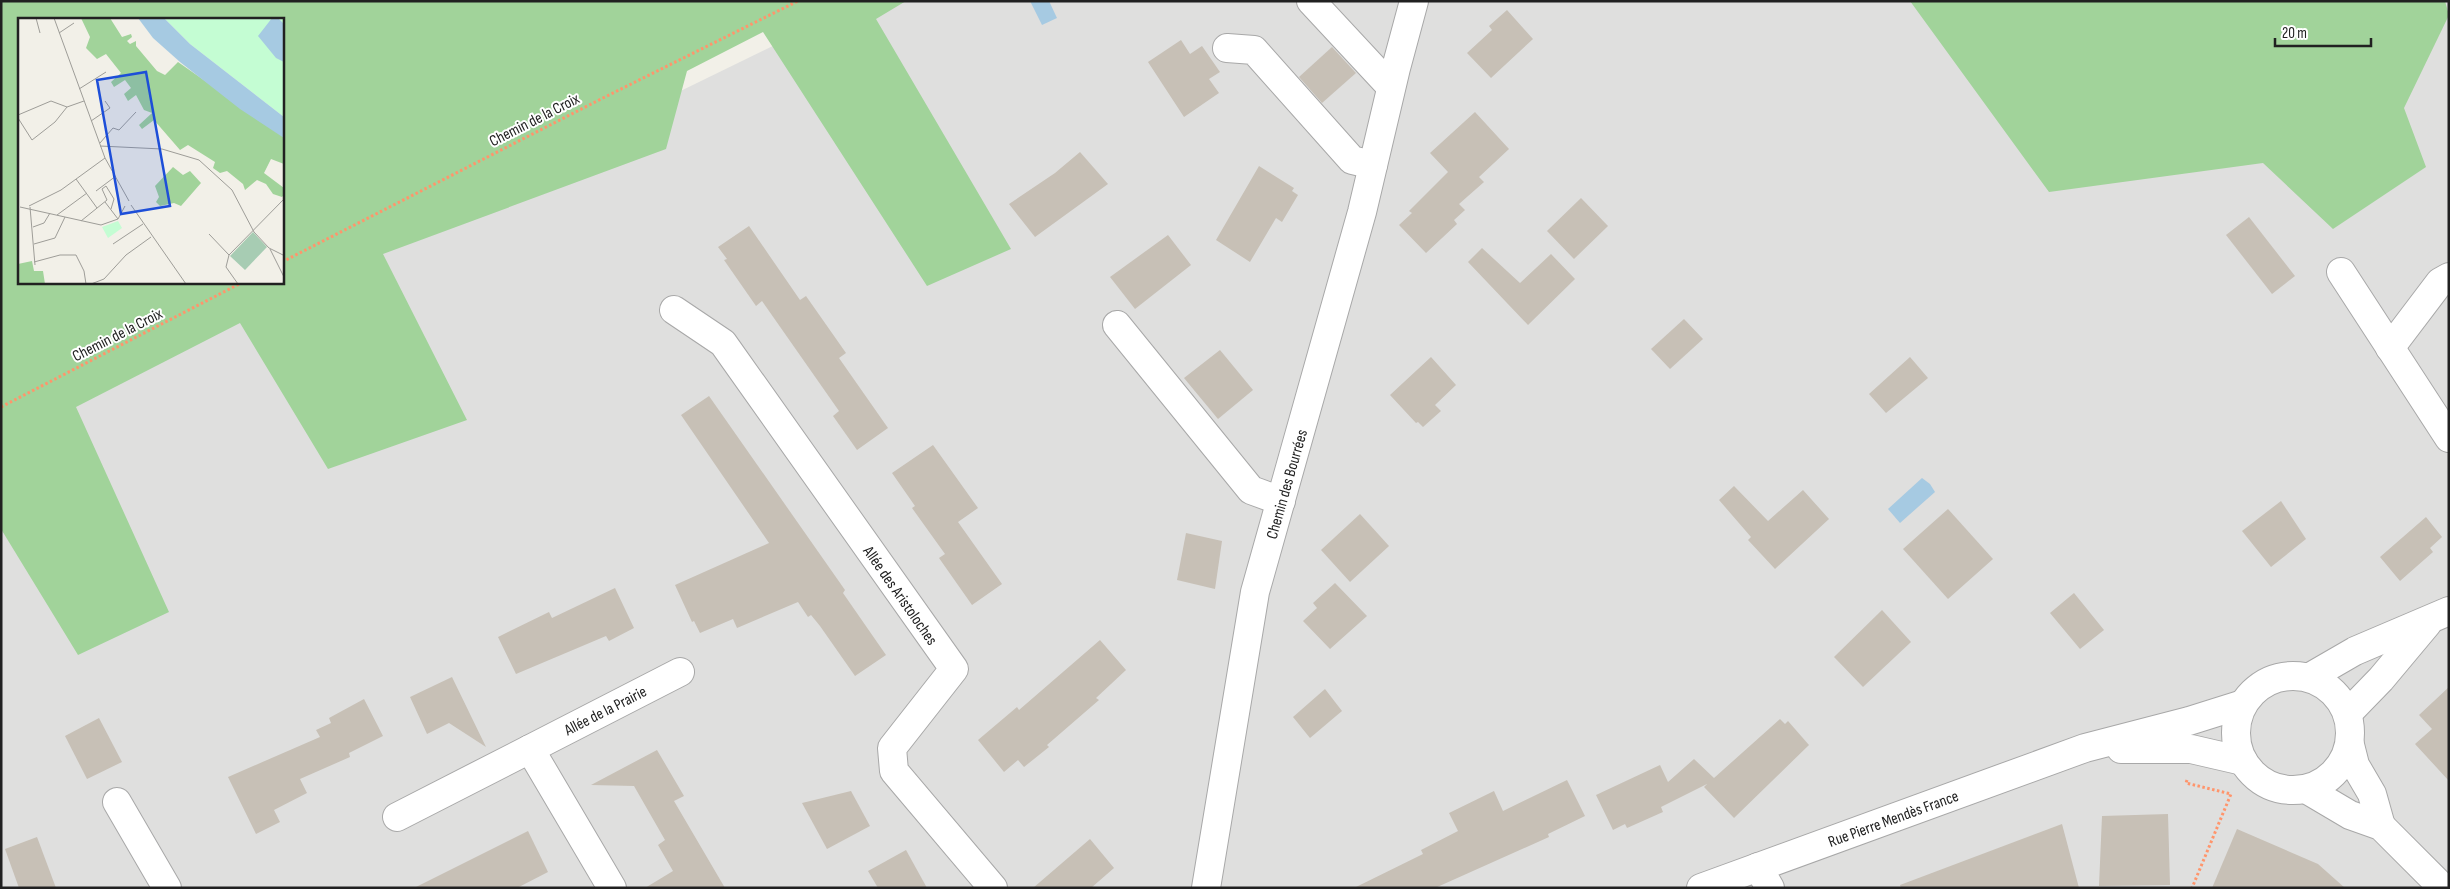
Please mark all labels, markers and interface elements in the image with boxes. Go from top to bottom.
scale bar [2275,15,2371,47]
inset map [18,18,284,284]
text: 20 m [2282,24,2307,43]
street label: Chemin de la Croix [486,89,583,151]
street label: Chemin de la Croix [69,304,166,366]
street label: Chemin des Bourrées [1263,427,1312,541]
street label: Allée des Aristoloches [858,542,941,649]
street label: Allée de la Prairie [560,682,650,741]
street label: Rue Pierre Mendès France [1826,787,1961,852]

